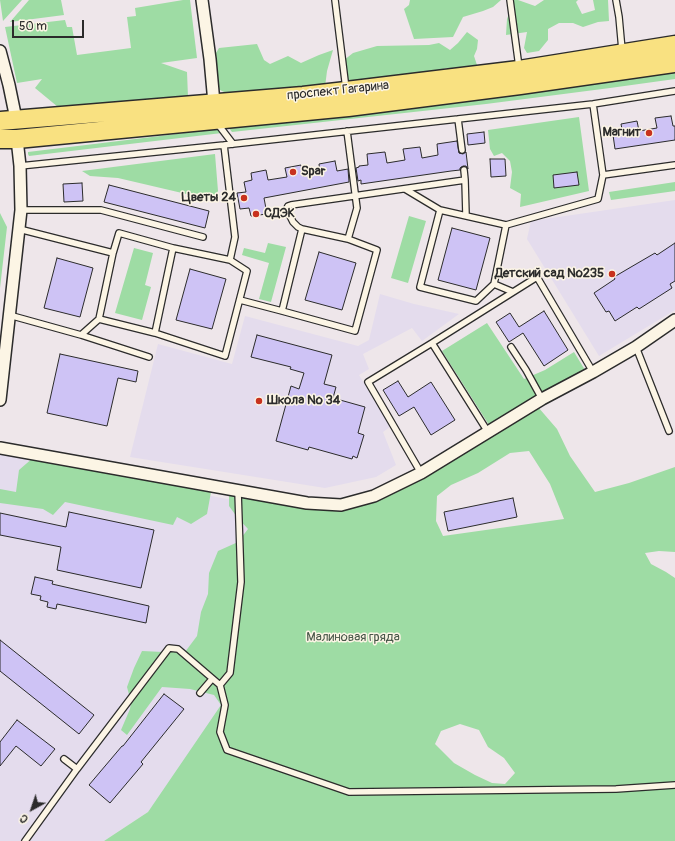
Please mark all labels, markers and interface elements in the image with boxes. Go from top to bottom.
scale bar [14,12,86,38]
text: 50 m [19,19,47,34]
street label: проспект Гагарина [286,78,390,104]
place label: Магнит [602,125,641,141]
marker: Магнит [644,128,654,138]
place label: Spar [301,164,325,180]
marker: Spar [288,167,298,177]
place label: Цветы 24 [181,190,236,206]
marker: Цветы 24 [239,193,249,203]
place label: СДЭК [264,206,295,222]
marker: СДЭК [251,209,261,219]
place label: Детский сад №235 [495,266,604,282]
marker: Детский сад №235 [607,269,617,279]
place label: Школа № 34 [267,393,340,409]
marker: Школа № 34 [254,396,264,406]
park label: Малиновая гряда [306,630,400,646]
north arrow [12,789,52,829]
text: С [17,811,31,826]

